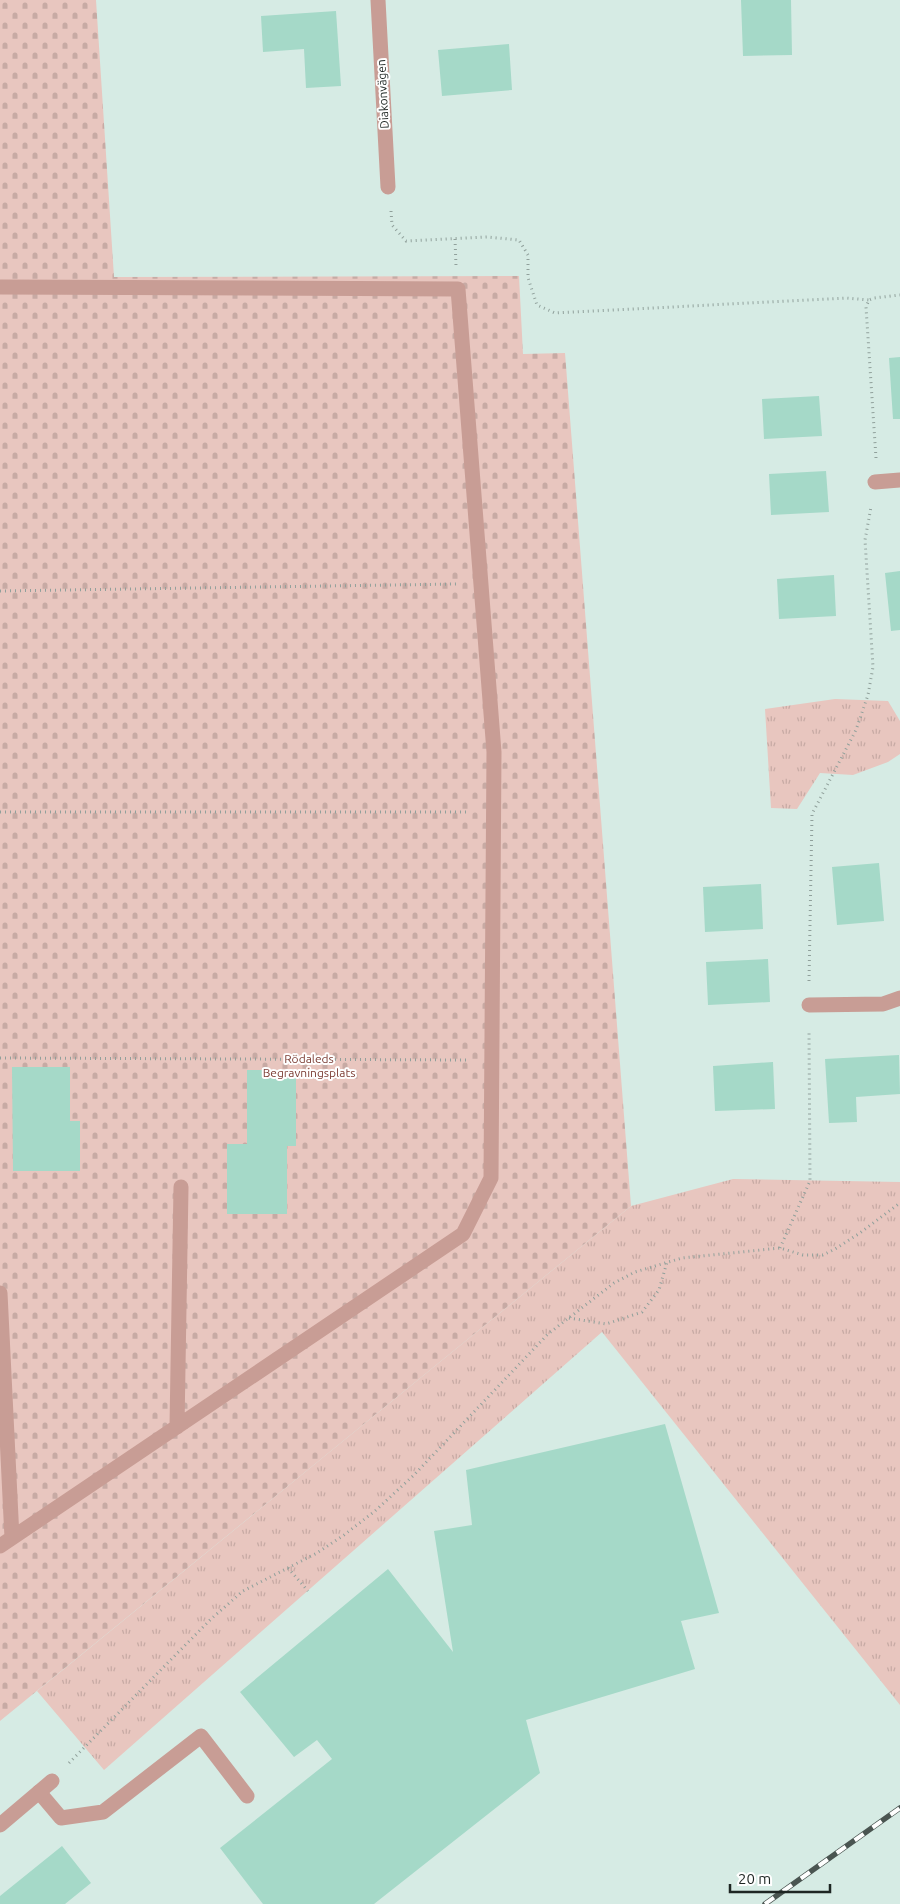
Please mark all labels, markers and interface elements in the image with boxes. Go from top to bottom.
street label: Diakonvägen [374,59,391,129]
park label: Rödaleds Begravningsplats [263,1052,355,1079]
scale bar [730,1862,830,1894]
text: 20 m [738,1870,771,1887]

